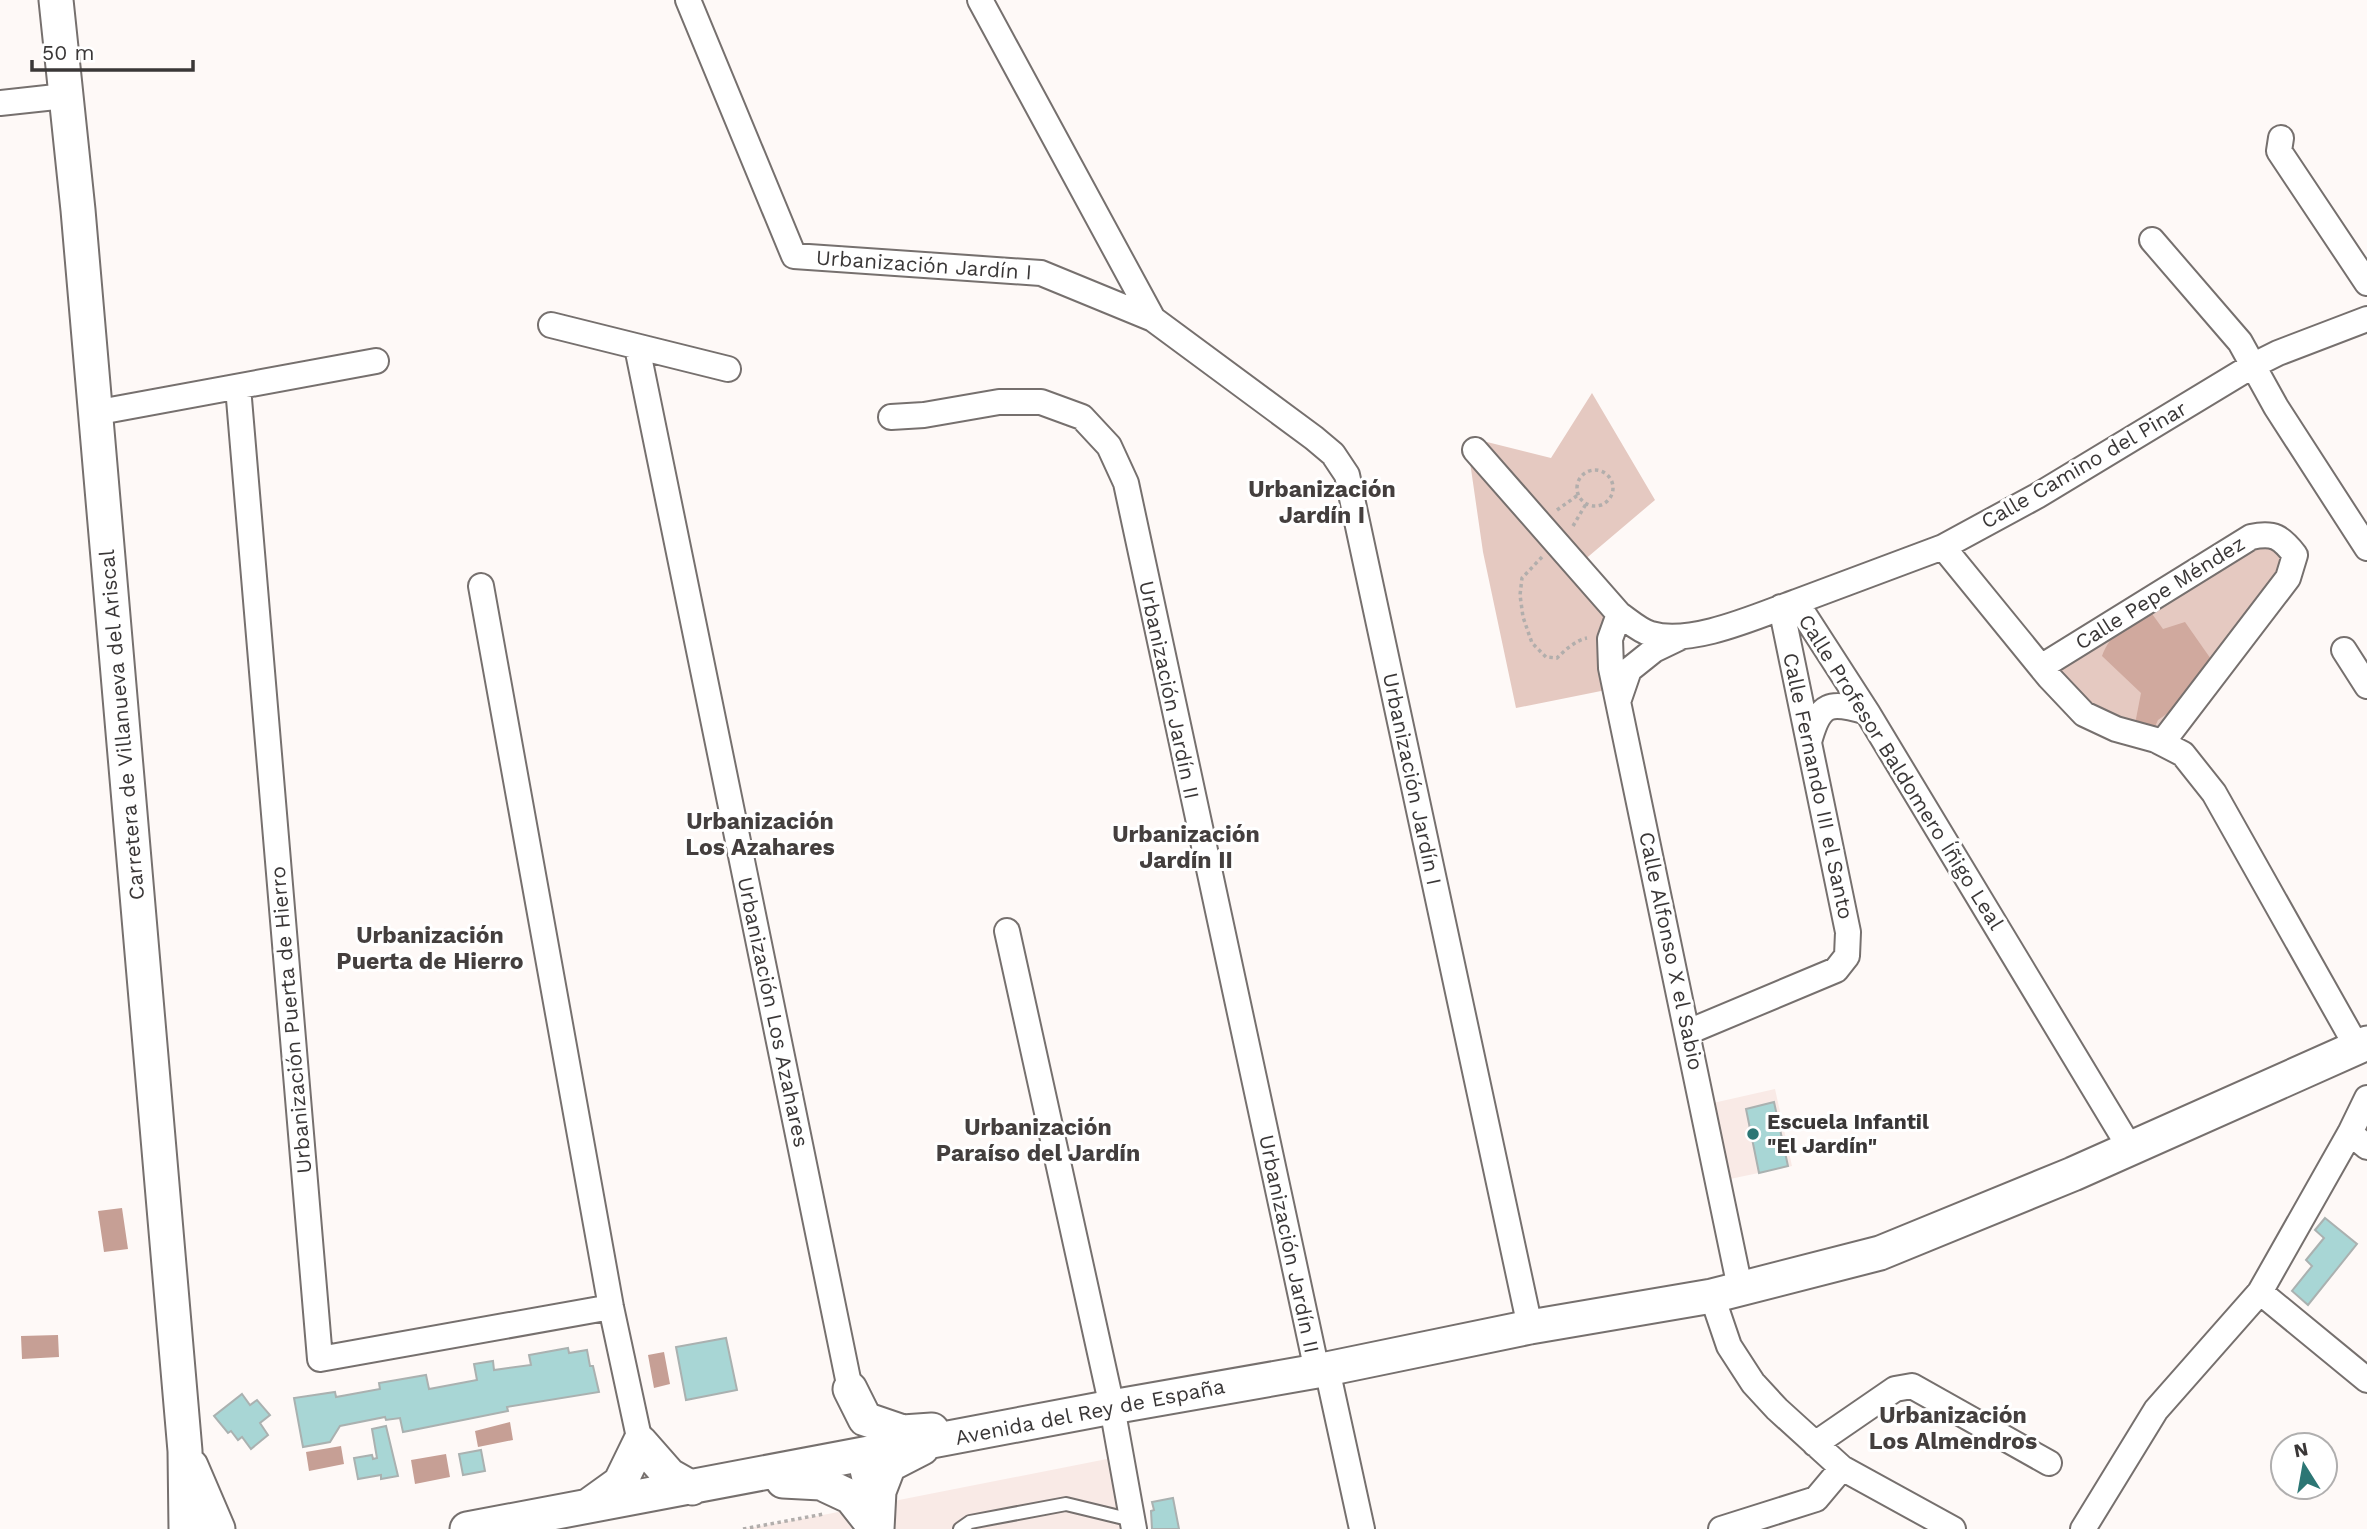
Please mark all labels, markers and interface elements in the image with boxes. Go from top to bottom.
scale bar [32,28,192,72]
text: 50 m [42,40,94,65]
street label: Urbanización Jardín I [815,244,1033,285]
street label: Calle Camino del Pinar [1977,395,2191,534]
district label: Urbanización Jardín I [1248,476,1396,529]
street label: Calle Pepe Méndez [2070,530,2249,655]
street label: Carretera de Villanueva del Ariscal [94,548,149,901]
street label: Urbanización Jardín II [1134,578,1205,801]
street label: Calle Profesor Baldomero Íñigo Leal [1794,609,2010,934]
street label: Calle Fernando III el Santo [1778,650,1859,921]
street label: Urbanización Jardín I [1378,670,1447,887]
district label: Urbanización Los Azahares [685,808,835,861]
district label: Urbanización Jardín II [1112,821,1260,874]
street label: Calle Alfonso X el Sabio [1634,829,1709,1072]
street label: Urbanización Puerta de Hierro [265,865,316,1175]
street label: Urbanización Los Azahares [733,874,814,1149]
district label: Urbanización Puerta de Hierro [336,922,524,975]
place label: Escuela Infantil "El Jardín" [1767,1109,1929,1158]
district label: Urbanización Paraíso del Jardín [936,1114,1140,1167]
marker: Escuela Infantil "El Jardín" [1745,1126,1761,1142]
street label: Urbanización Jardín II [1254,1132,1325,1355]
street label: Avenida del Rey de España [953,1373,1227,1450]
district label: Urbanización Los Almendros [1869,1402,2037,1455]
north arrow [2269,1431,2339,1501]
text: N [2292,1437,2310,1462]

